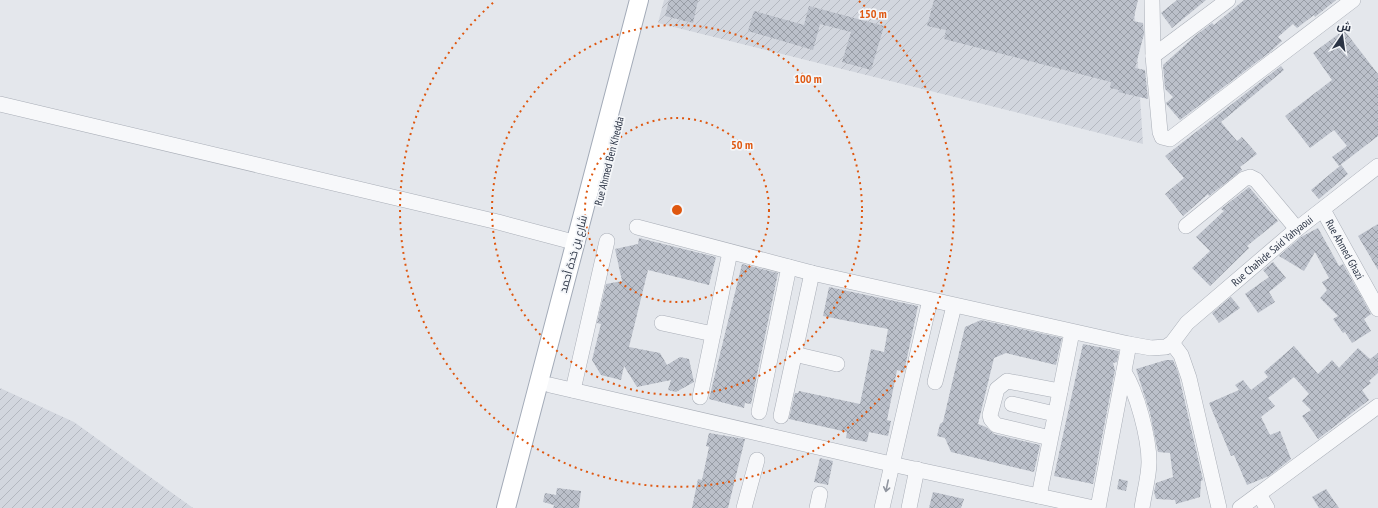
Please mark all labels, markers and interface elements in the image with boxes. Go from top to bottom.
text: 150 m [859,6,887,21]
north arrow [1322,16,1362,56]
text: ش [1336,18,1353,35]
text: 100 m [794,71,822,86]
street label: Rue Ahmed Ben Khedda [591,115,627,207]
text: 50 m [731,137,753,152]
centre of rings [670,203,684,217]
street label: Rue Chahide Said Yahyaoui [1228,212,1316,289]
street label: شارع بن خدة أحمد [556,214,591,295]
street label: Rue Ahmed Ghazi [1323,217,1367,282]
one-way arrow [882,479,890,492]

